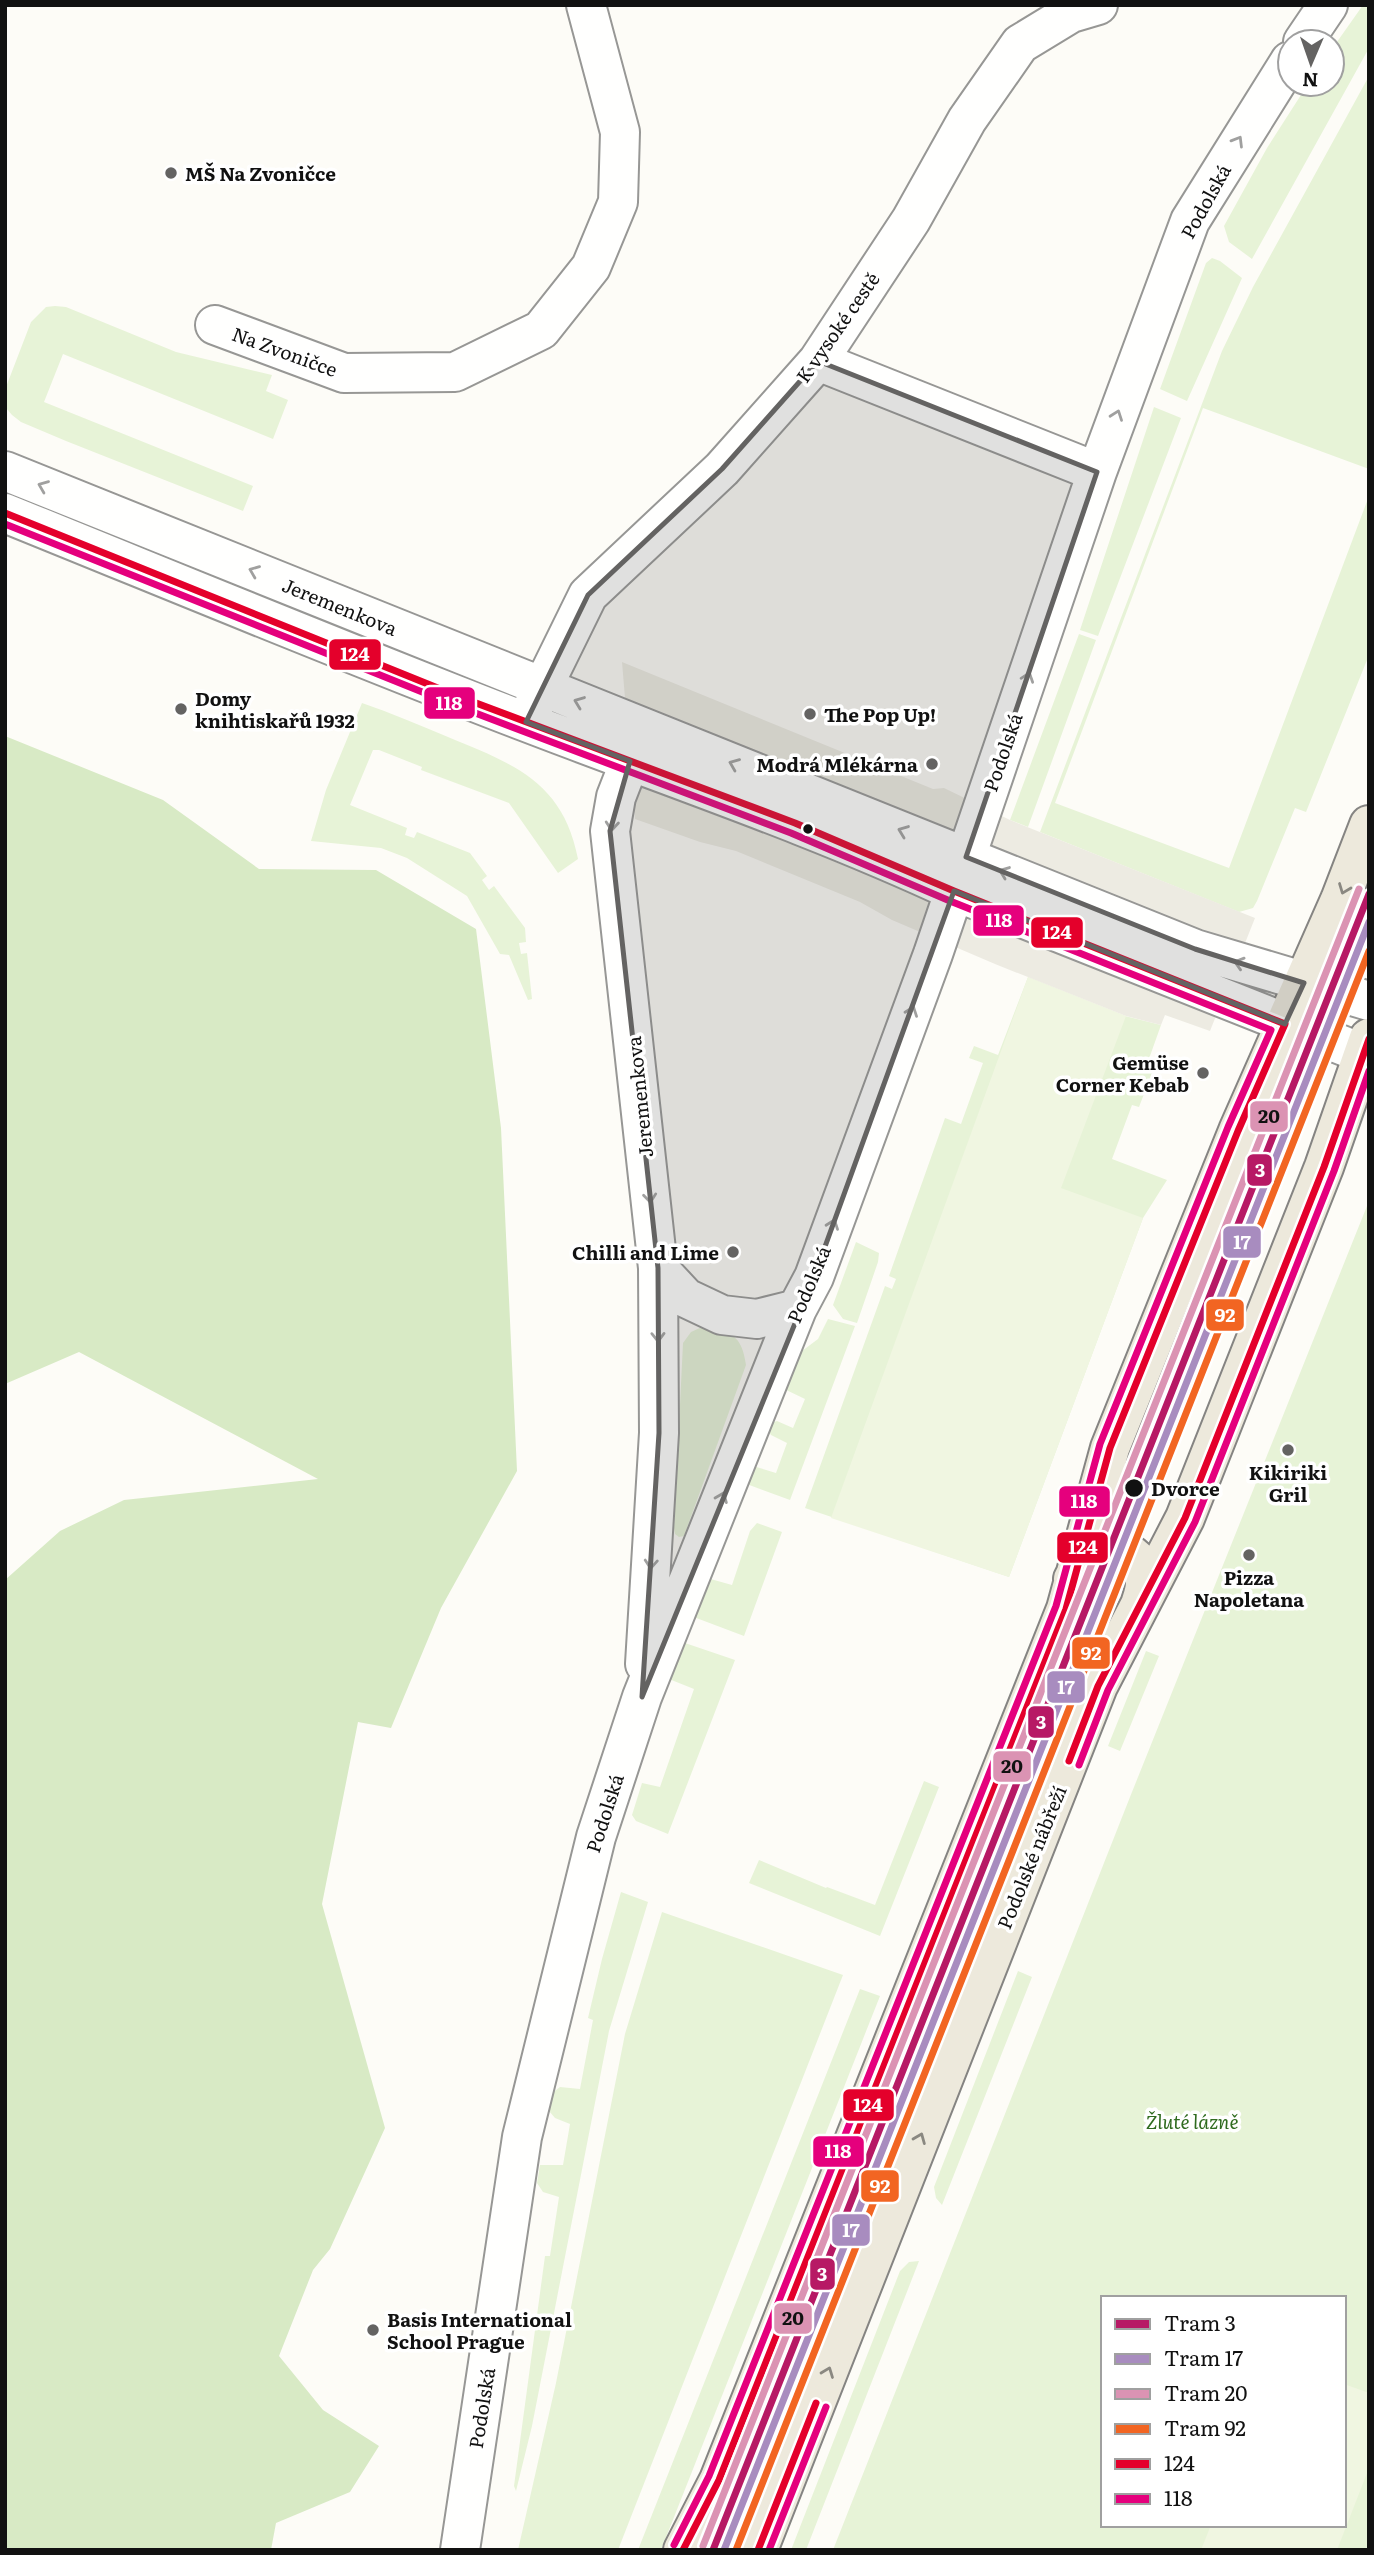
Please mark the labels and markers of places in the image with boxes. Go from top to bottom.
place label: MŠ Na Zvoničce [185,159,336,187]
marker: MŠ Na Zvoničce [163,165,179,181]
place label: Domy knihtiskařů 1932 [195,684,355,734]
place label: The Pop Up! [824,700,936,728]
marker: Domy knihtiskařů 1932 [173,701,189,717]
marker: The Pop Up! [802,706,818,722]
place label: Modrá Mlékárna [756,750,918,778]
marker: Modrá Mlékárna [924,756,940,772]
unlabelled marker [801,822,815,836]
place label: Gemüse Corner Kebab [1056,1048,1189,1098]
marker: Gemüse Corner Kebab [1195,1065,1211,1081]
place label: Chilli and Lime [572,1238,719,1266]
marker: Chilli and Lime [725,1244,741,1260]
marker: Kikiriki Gril [1280,1442,1296,1458]
place label: Kikiriki Gril [1249,1458,1327,1508]
place label: Dvorce [1151,1474,1220,1502]
marker: Dvorce [1123,1477,1145,1499]
marker: Pizza Napoletana [1241,1547,1257,1563]
place label: Pizza Napoletana [1194,1563,1304,1613]
place label: Basis International School Prague [387,2305,572,2355]
marker: Basis International School Prague [365,2322,381,2338]

